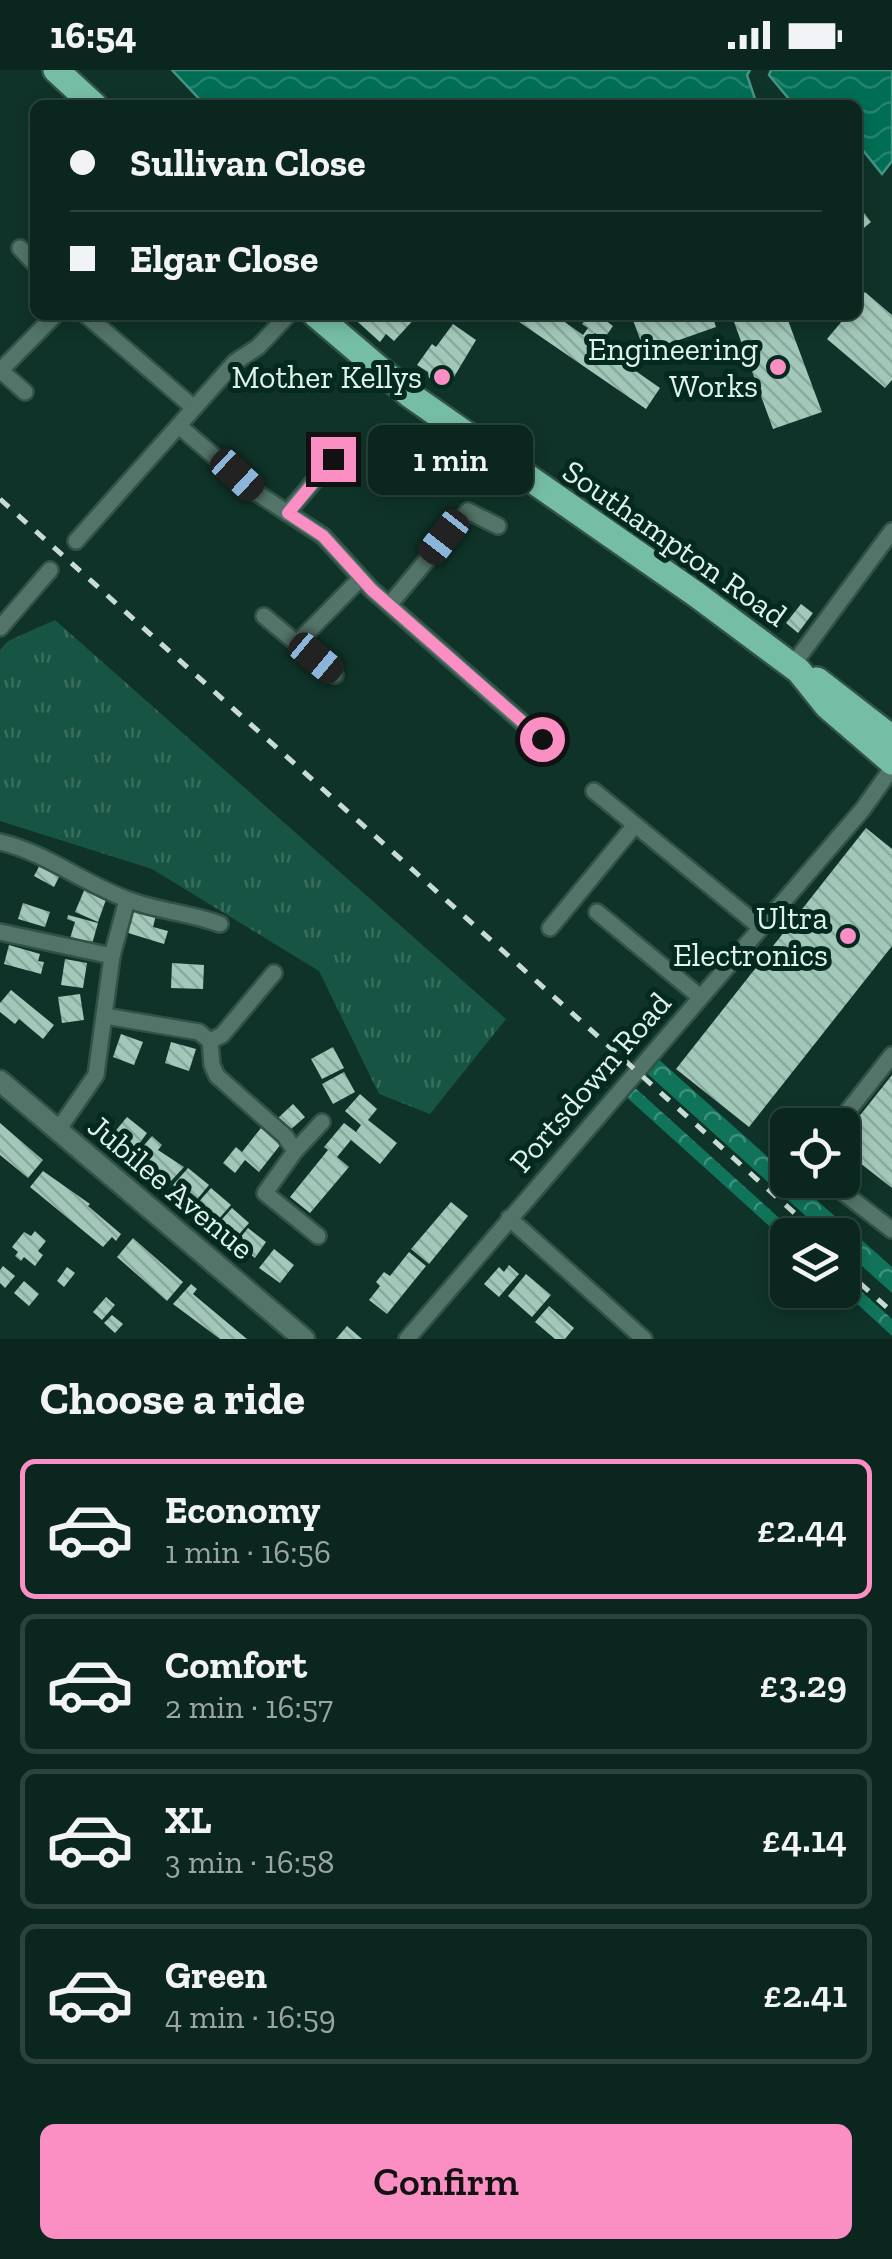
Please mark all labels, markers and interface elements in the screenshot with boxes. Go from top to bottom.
text: 16:54 [50,12,137,58]
text: Sullivan Close [130,140,366,186]
text: Elgar Close [130,236,318,282]
place label: Engineering Works [588,330,758,405]
marker: Engineering Works [767,356,789,378]
place label: Mother Kellys [232,358,422,396]
marker: Mother Kellys [431,366,453,388]
callout: 1 min [368,424,533,494]
route end [311,437,356,482]
text: 1 min [413,441,488,479]
car [205,444,269,506]
street label: Southampton Road [556,452,795,635]
car [414,504,474,570]
car [283,627,349,689]
route start [520,717,565,762]
place label: Ultra Electronics [673,899,828,974]
marker: Ultra Electronics [837,925,859,947]
street label: Portsdown Road [502,984,679,1180]
street label: Jubilee Avenue [81,1107,261,1267]
map controls [770,1108,860,1308]
button: locate [770,1108,860,1198]
button: layers [770,1218,860,1308]
text: Choose a ride [40,1372,305,1426]
icon: car [45,1484,135,1574]
text: Economy [165,1487,320,1533]
text: £2.44 [757,1506,847,1552]
text: 1 min · 16:56 [165,1533,331,1571]
icon: car [45,1639,135,1729]
text: Comfort [165,1642,307,1688]
text: £3.29 [760,1661,847,1707]
text: 2 min · 16:57 [165,1688,333,1726]
icon: car [45,1794,135,1884]
text: XL [165,1797,212,1843]
text: £4.14 [762,1816,847,1862]
text: 3 min · 16:58 [165,1843,334,1881]
icon: car [45,1949,135,2039]
text: Green [165,1952,267,1998]
text: £2.41 [763,1971,847,2017]
text: 4 min · 16:59 [165,1998,336,2036]
button: Confirm [40,2124,852,2239]

